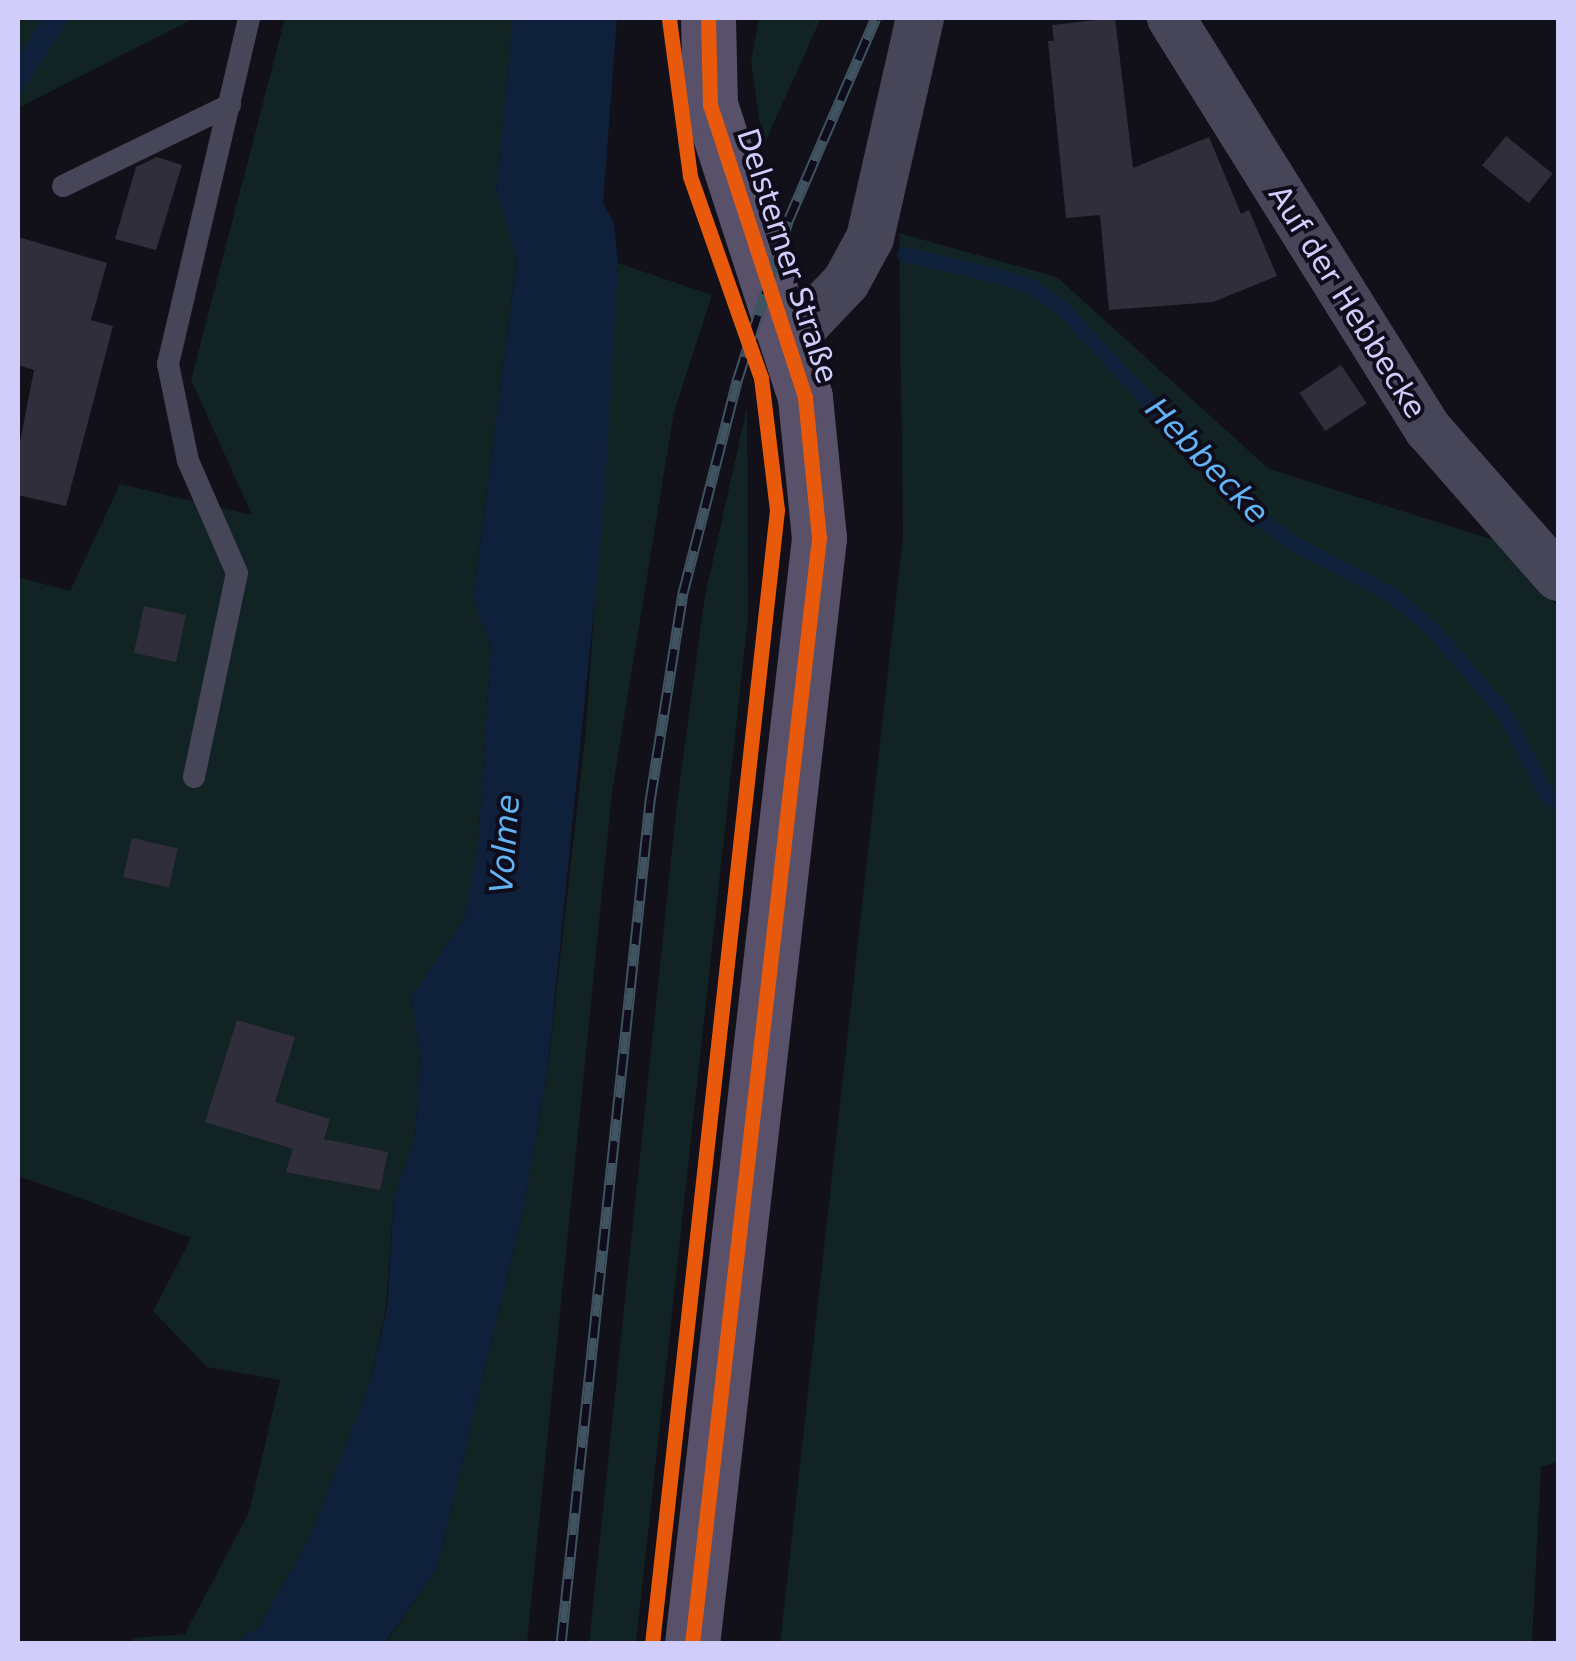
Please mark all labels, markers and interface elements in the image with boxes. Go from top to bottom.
street label: Delsterner Straße [729,124,845,388]
street label: Auf der Hebbecke [1261,179,1433,425]
water label: Hebbecke [1138,390,1276,532]
water label: Volme [482,793,528,895]

